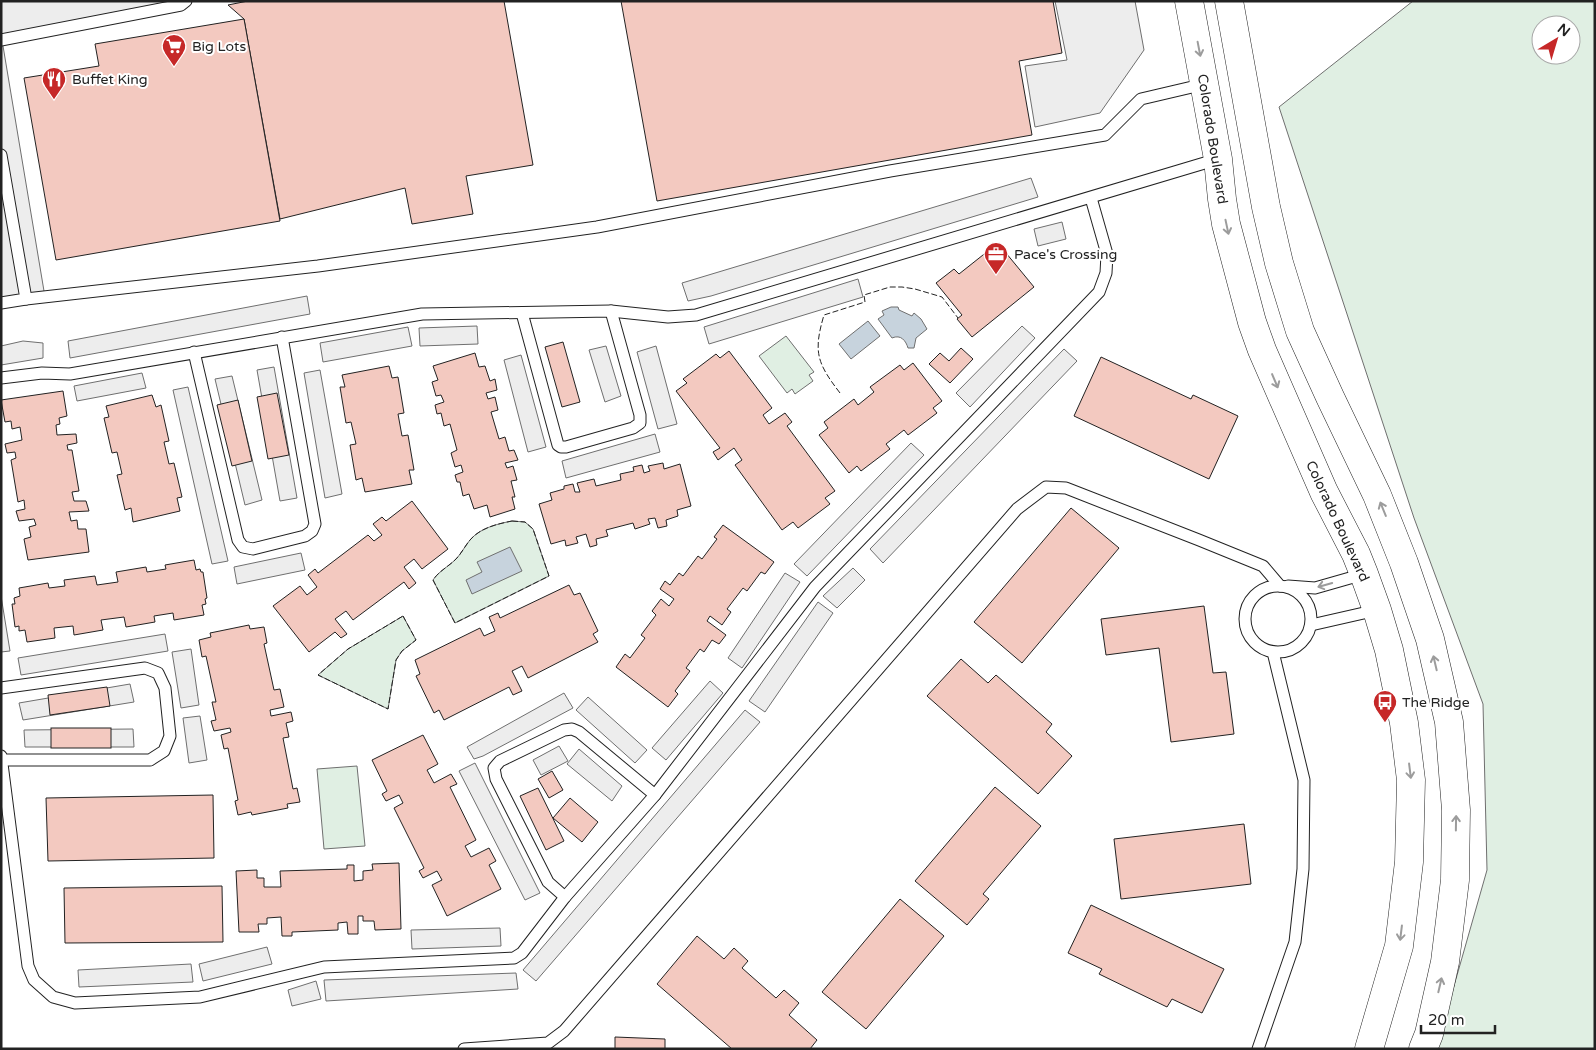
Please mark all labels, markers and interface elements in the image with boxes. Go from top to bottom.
north arrow [1531,15,1581,65]
text: N [1554,20,1573,40]
supermarket icon: Big Lots [161,33,187,67]
place label: Big Lots [192,38,246,55]
one-way arrow [1194,41,1204,57]
restaurant icon: Buffet King [41,66,67,100]
place label: Buffet King [72,71,148,88]
street label: Colorado Boulevard [1194,73,1231,205]
one-way arrow [1223,218,1232,234]
office icon: Pace's Crossing [983,241,1009,275]
place label: Pace's Crossing [1014,246,1117,263]
one-way arrow [1271,373,1281,388]
street label: Colorado Boulevard [1302,458,1373,584]
one-way arrow [1377,502,1387,517]
one-way arrow [1317,580,1333,590]
one-way arrow [1430,655,1439,671]
bus stop icon: The Ridge [1372,689,1398,723]
place label: The Ridge [1402,694,1470,711]
one-way arrow [1405,763,1415,779]
one-way arrow [1451,816,1461,832]
one-way arrow [1396,925,1406,941]
one-way arrow [1436,977,1445,993]
scale bar [1421,1002,1495,1034]
text: 20 m [1428,1011,1465,1029]

